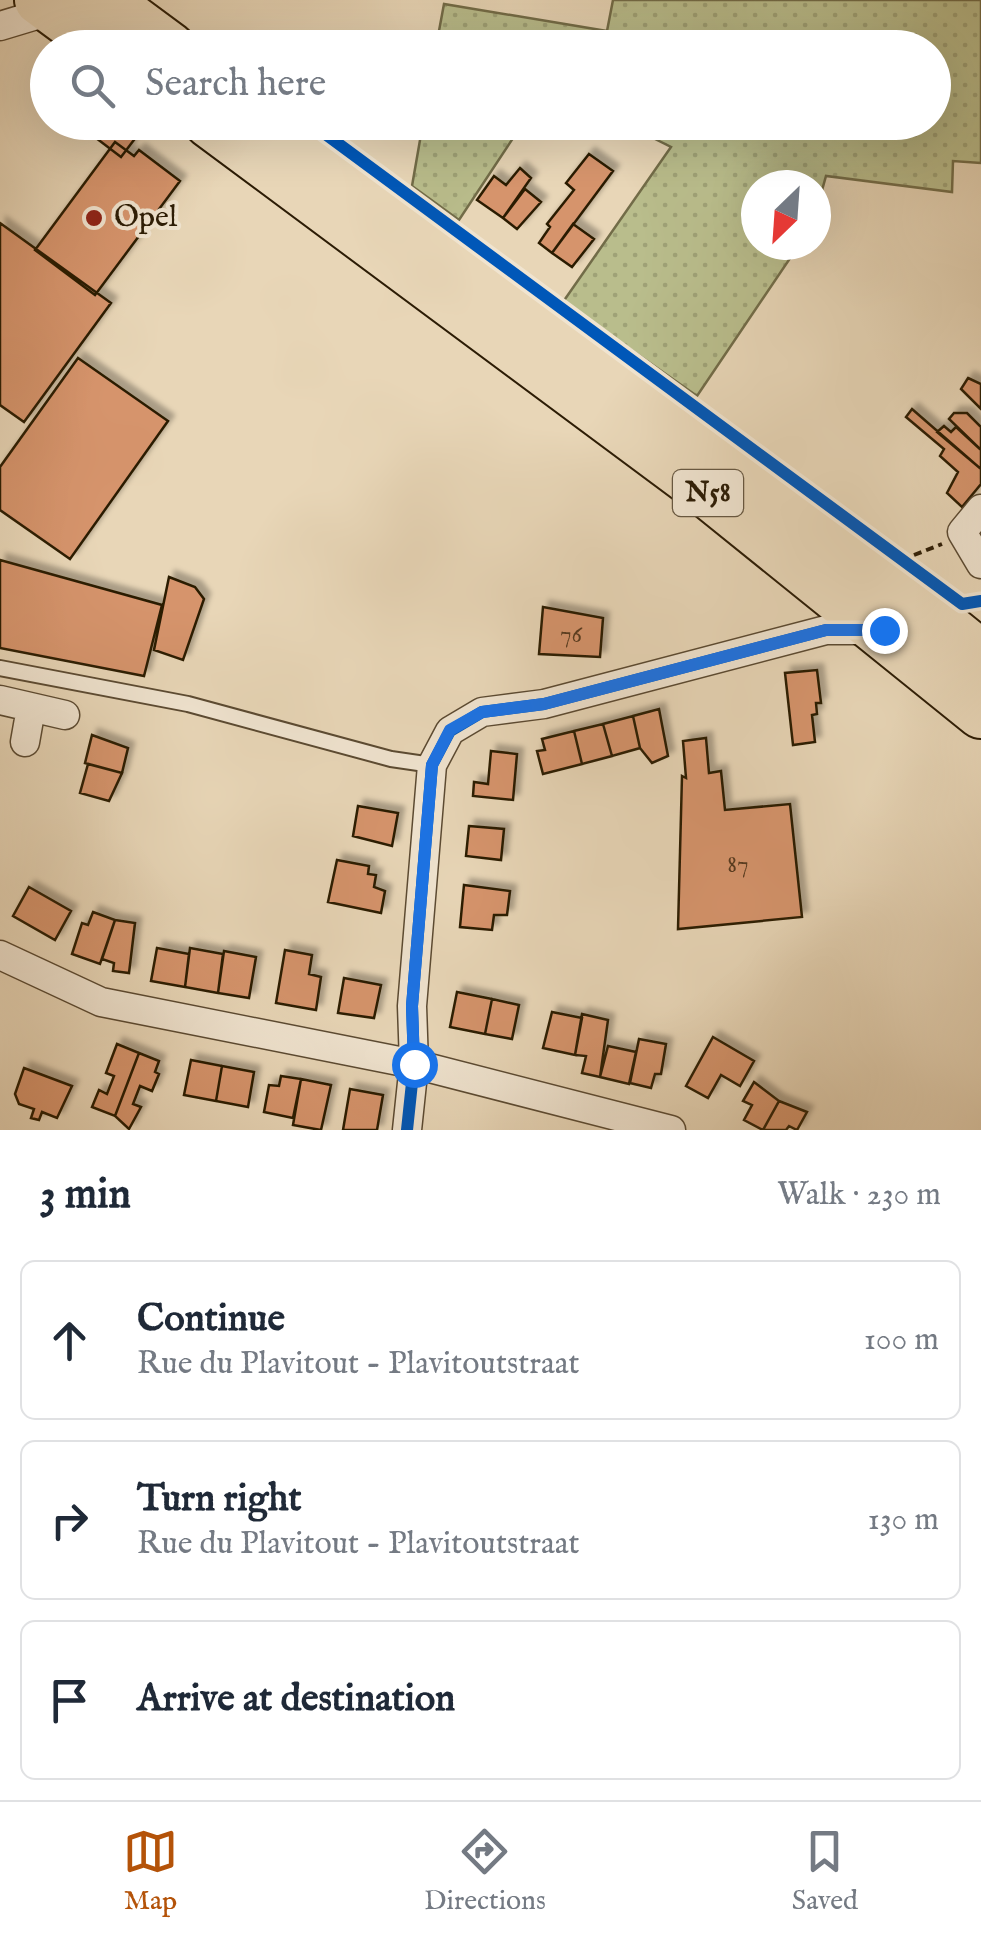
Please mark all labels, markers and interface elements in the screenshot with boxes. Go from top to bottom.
search box [30,30,951,140]
icon: search [65,58,120,113]
text: Search here [145,61,326,109]
north arrow [741,170,831,260]
place label: Opel [114,199,178,237]
marker: Opel [83,207,105,229]
road number: N58 [673,470,743,516]
route end [862,608,908,654]
house number: 76 [560,619,583,651]
house number: 87 [727,849,749,881]
route start [392,1042,438,1088]
text: 3 min [40,1169,131,1222]
text: Walk · 230 m [777,1175,941,1216]
text: Continue [137,1296,285,1344]
icon: ahead [42,1313,97,1368]
text: 100 m [864,1320,939,1361]
text: Rue du Plavitout - Plavitoutstraat [137,1344,580,1385]
text: Turn right [137,1476,301,1524]
icon: right [42,1493,97,1548]
text: 130 m [868,1500,939,1541]
text: Rue du Plavitout - Plavitoutstraat [137,1524,580,1565]
icon: arrive [42,1673,97,1728]
text: Arrive at destination [137,1676,455,1724]
tab: Map [123,1824,178,1919]
tab: Directions [424,1824,546,1919]
tab: Saved [792,1824,858,1919]

